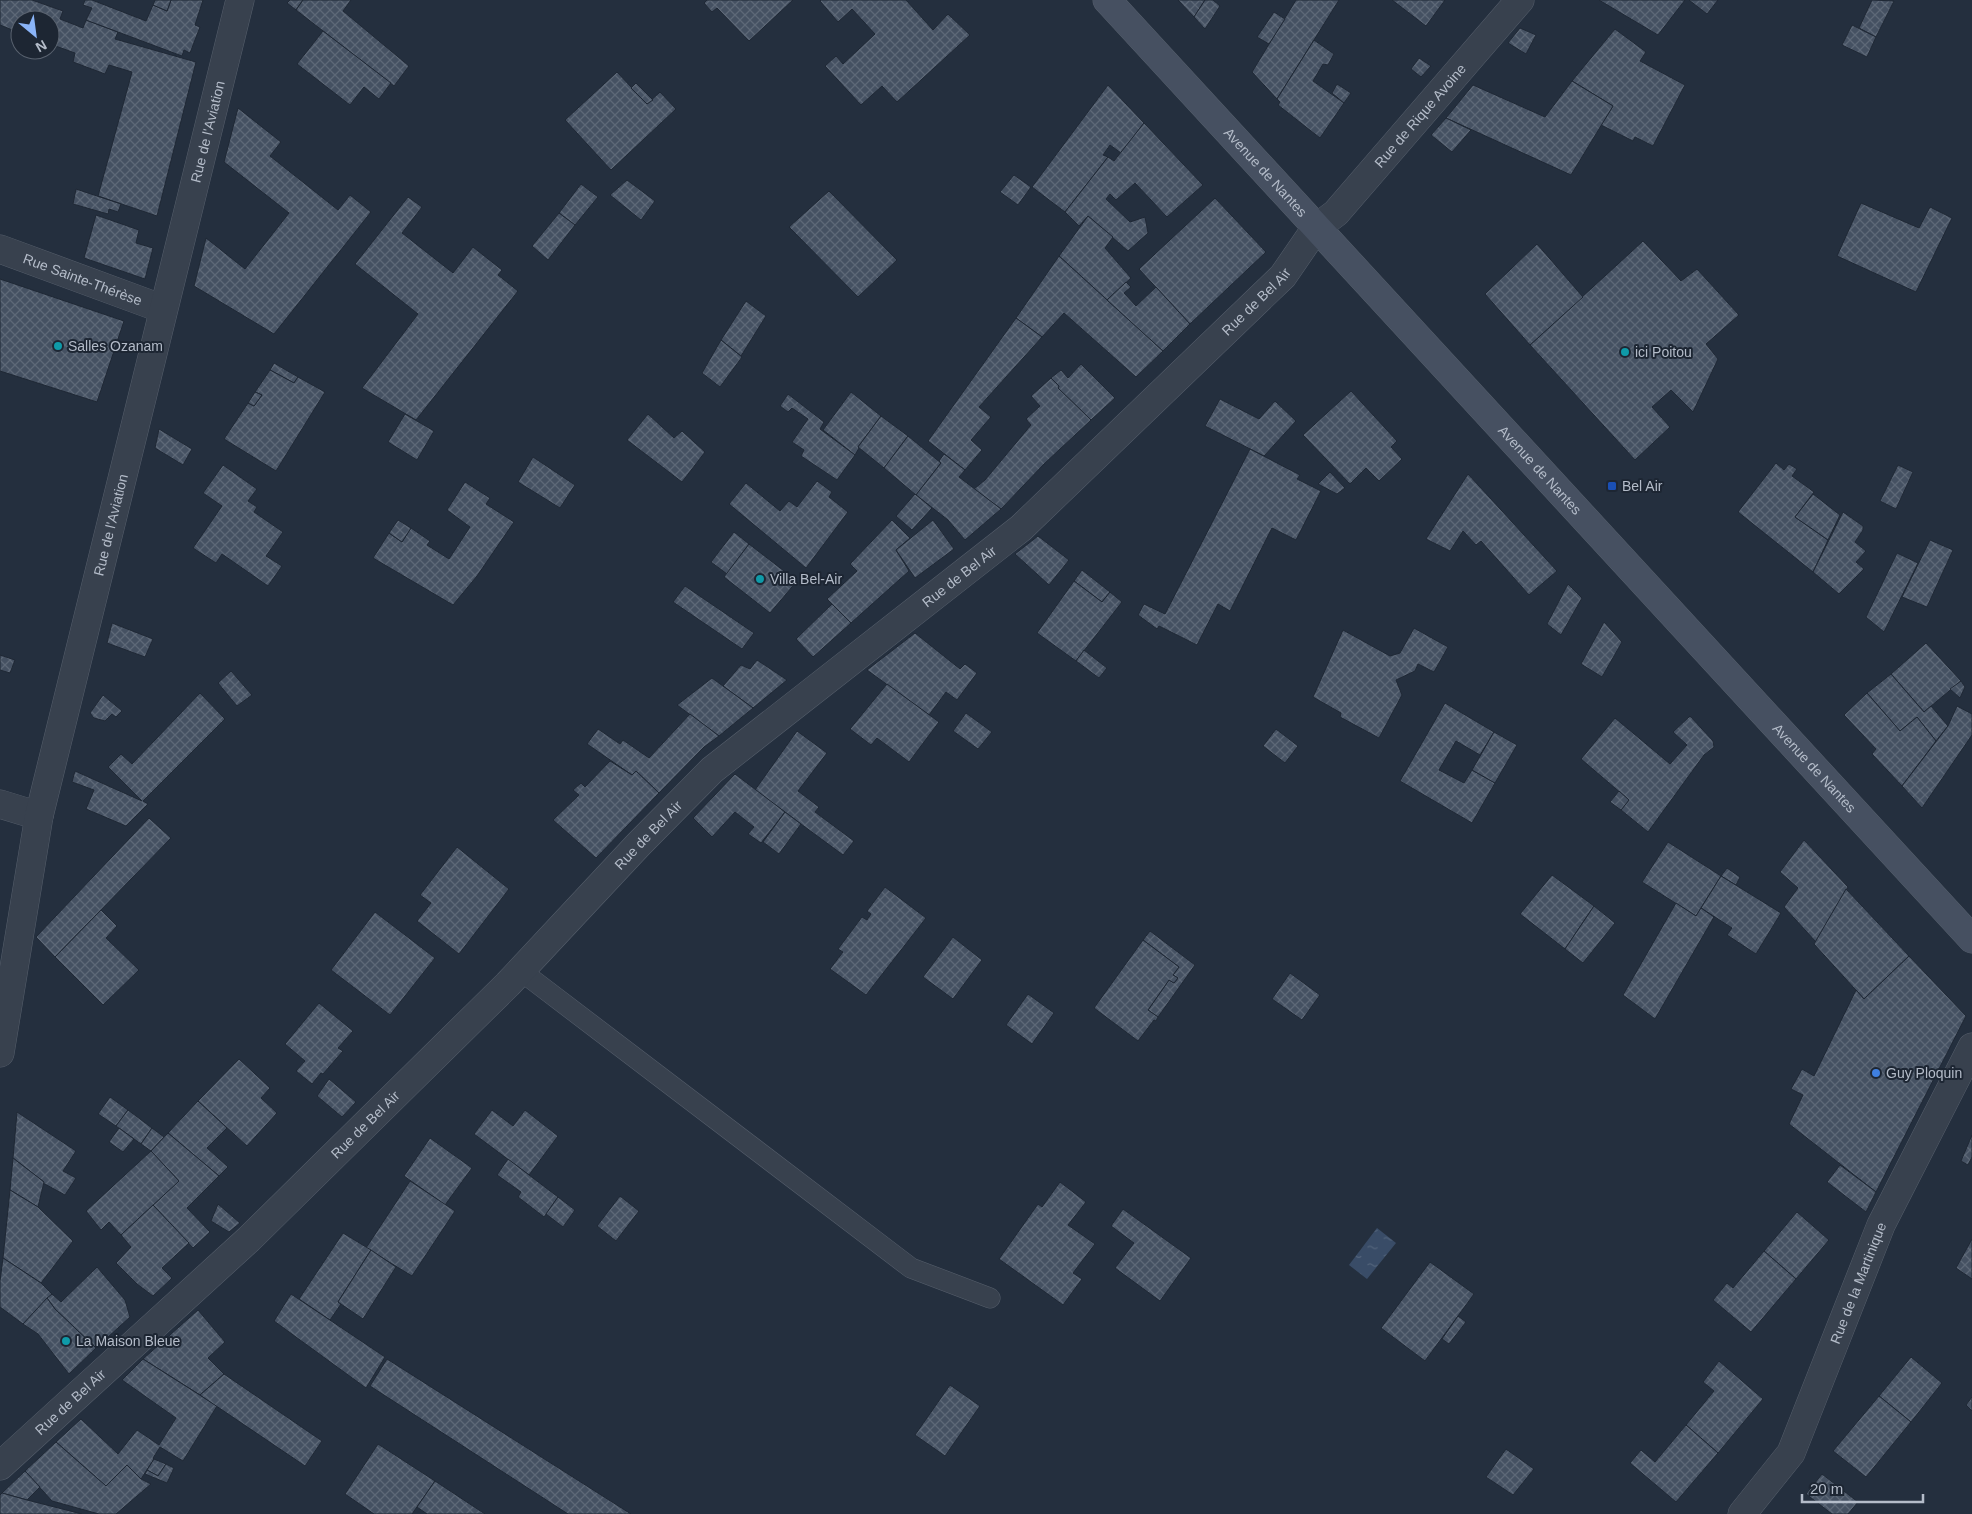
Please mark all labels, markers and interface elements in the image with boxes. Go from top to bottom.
north arrow [10,10,60,60]
text: N [33,37,50,56]
street label: Rue de Rique Avoine [1371,61,1469,171]
street label: Rue de l'Aviation [187,79,228,184]
street label: Avenue de Nantes [1221,124,1310,220]
street label: Rue Sainte-Thérèse [21,250,144,309]
street label: Rue de Bel Air [1218,265,1294,339]
place label: Salles Ozanam [68,338,163,354]
marker: Salles Ozanam [52,340,64,352]
place label: ici Poitou [1635,344,1692,360]
marker: ici Poitou [1619,346,1631,358]
street label: Avenue de Nantes [1495,422,1585,518]
street label: Rue de l'Aviation [90,472,131,578]
place label: Bel Air [1622,478,1663,494]
marker: Bel Air [1606,480,1618,492]
street label: Rue de Bel Air [919,542,1000,610]
place label: Villa Bel-Air [770,571,842,587]
marker: Villa Bel-Air [754,573,766,585]
street label: Avenue de Nantes [1769,720,1859,816]
street label: Rue de Bel Air [611,797,685,873]
place label: Guy Ploquin [1886,1065,1962,1081]
marker: Guy Ploquin [1870,1067,1882,1079]
street label: Rue de Bel Air [328,1087,403,1162]
street label: Rue de la Martinique [1827,1220,1889,1346]
place label: La Maison Bleue [76,1333,181,1349]
marker: La Maison Bleue [60,1335,72,1347]
street label: Rue de Bel Air [32,1366,109,1438]
scale bar [1802,1472,1923,1504]
text: 20 m [1810,1480,1843,1497]

